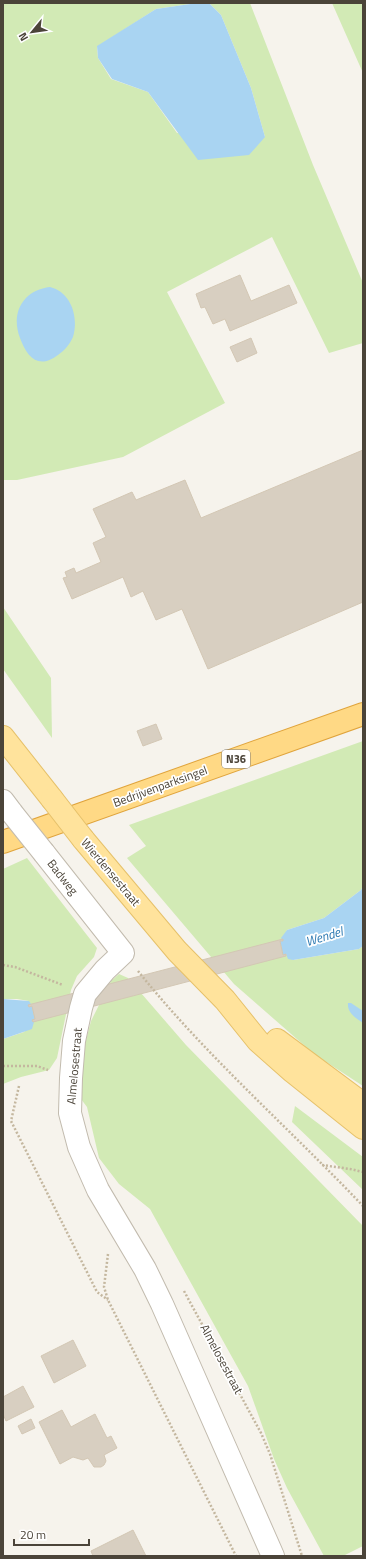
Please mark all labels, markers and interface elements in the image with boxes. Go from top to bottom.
north arrow [12,12,52,52]
text: N [14,30,32,44]
road number: N36 [222,750,250,768]
street label: Bedrijvenparksingel [110,760,210,812]
street label: Wierdensestraat [77,834,146,911]
street label: Badweg [43,855,83,899]
water label: Wendel [303,920,347,951]
street label: Almelosestraat [61,1026,87,1105]
street label: Almelosestraat [196,1321,249,1398]
scale bar [14,1521,89,1547]
text: 20 m [20,1525,46,1544]

